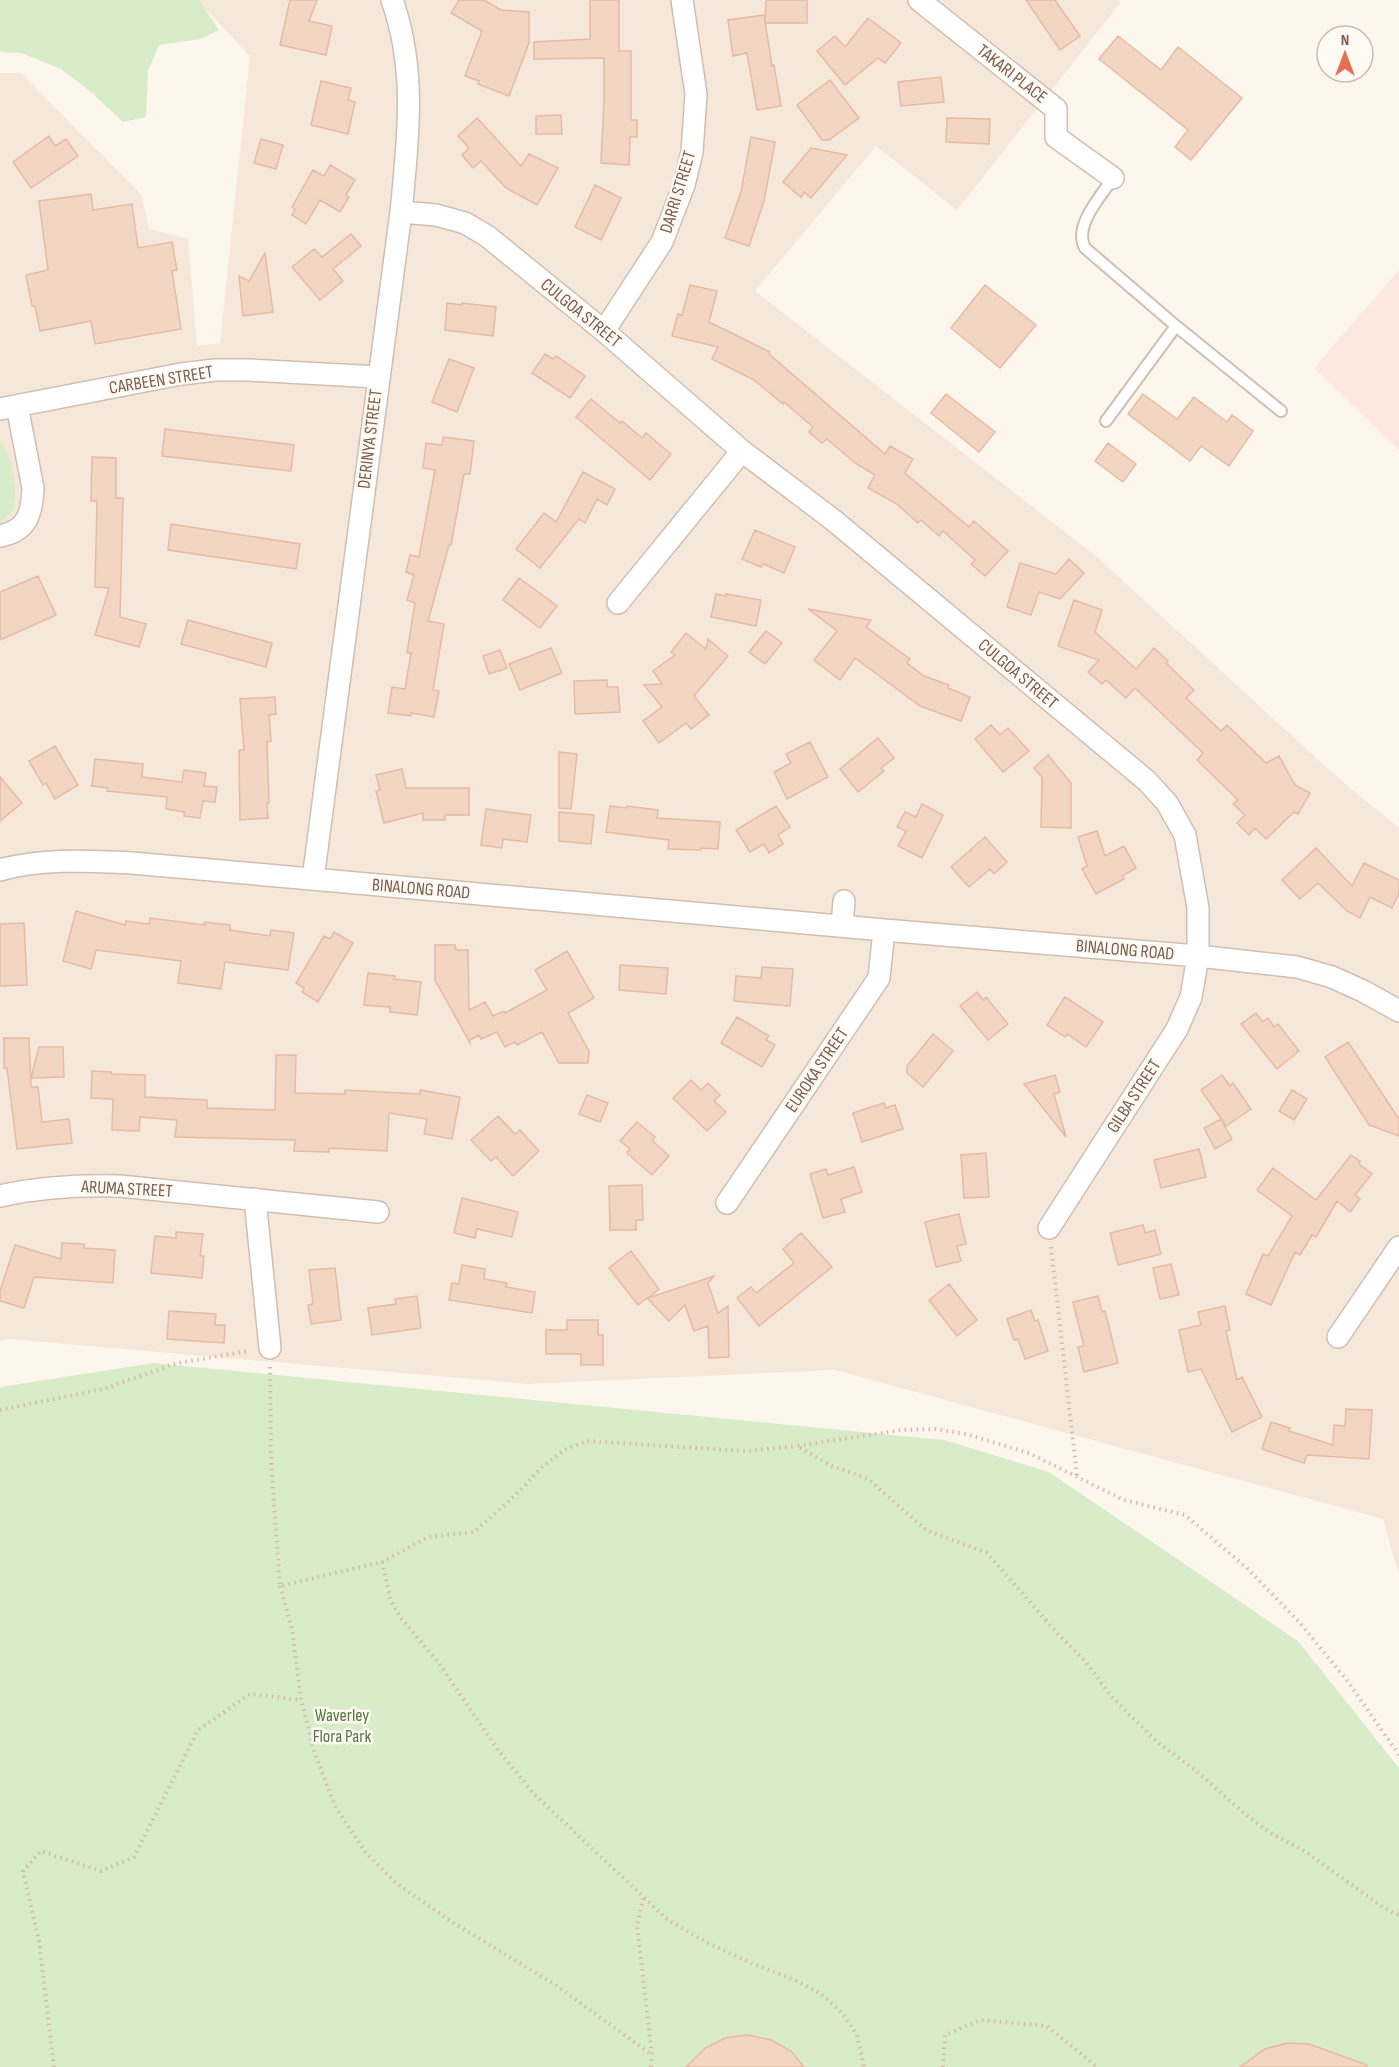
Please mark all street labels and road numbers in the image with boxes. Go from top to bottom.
street label: TAKARI PLACE [973,40,1051,108]
street label: DARRI STREET [656,148,700,236]
street label: CULGOA STREET [536,274,626,352]
street label: CARBEEN STREET [108,361,214,399]
street label: DERINYA STREET [353,388,387,490]
street label: CULGOA STREET [974,635,1062,713]
street label: BINALONG ROAD [371,874,471,904]
street label: BINALONG ROAD [1075,935,1175,965]
street label: EUROKA STREET [781,1024,853,1116]
street label: GILBA STREET [1103,1055,1165,1137]
street label: ARUMA STREET [80,1176,173,1202]

